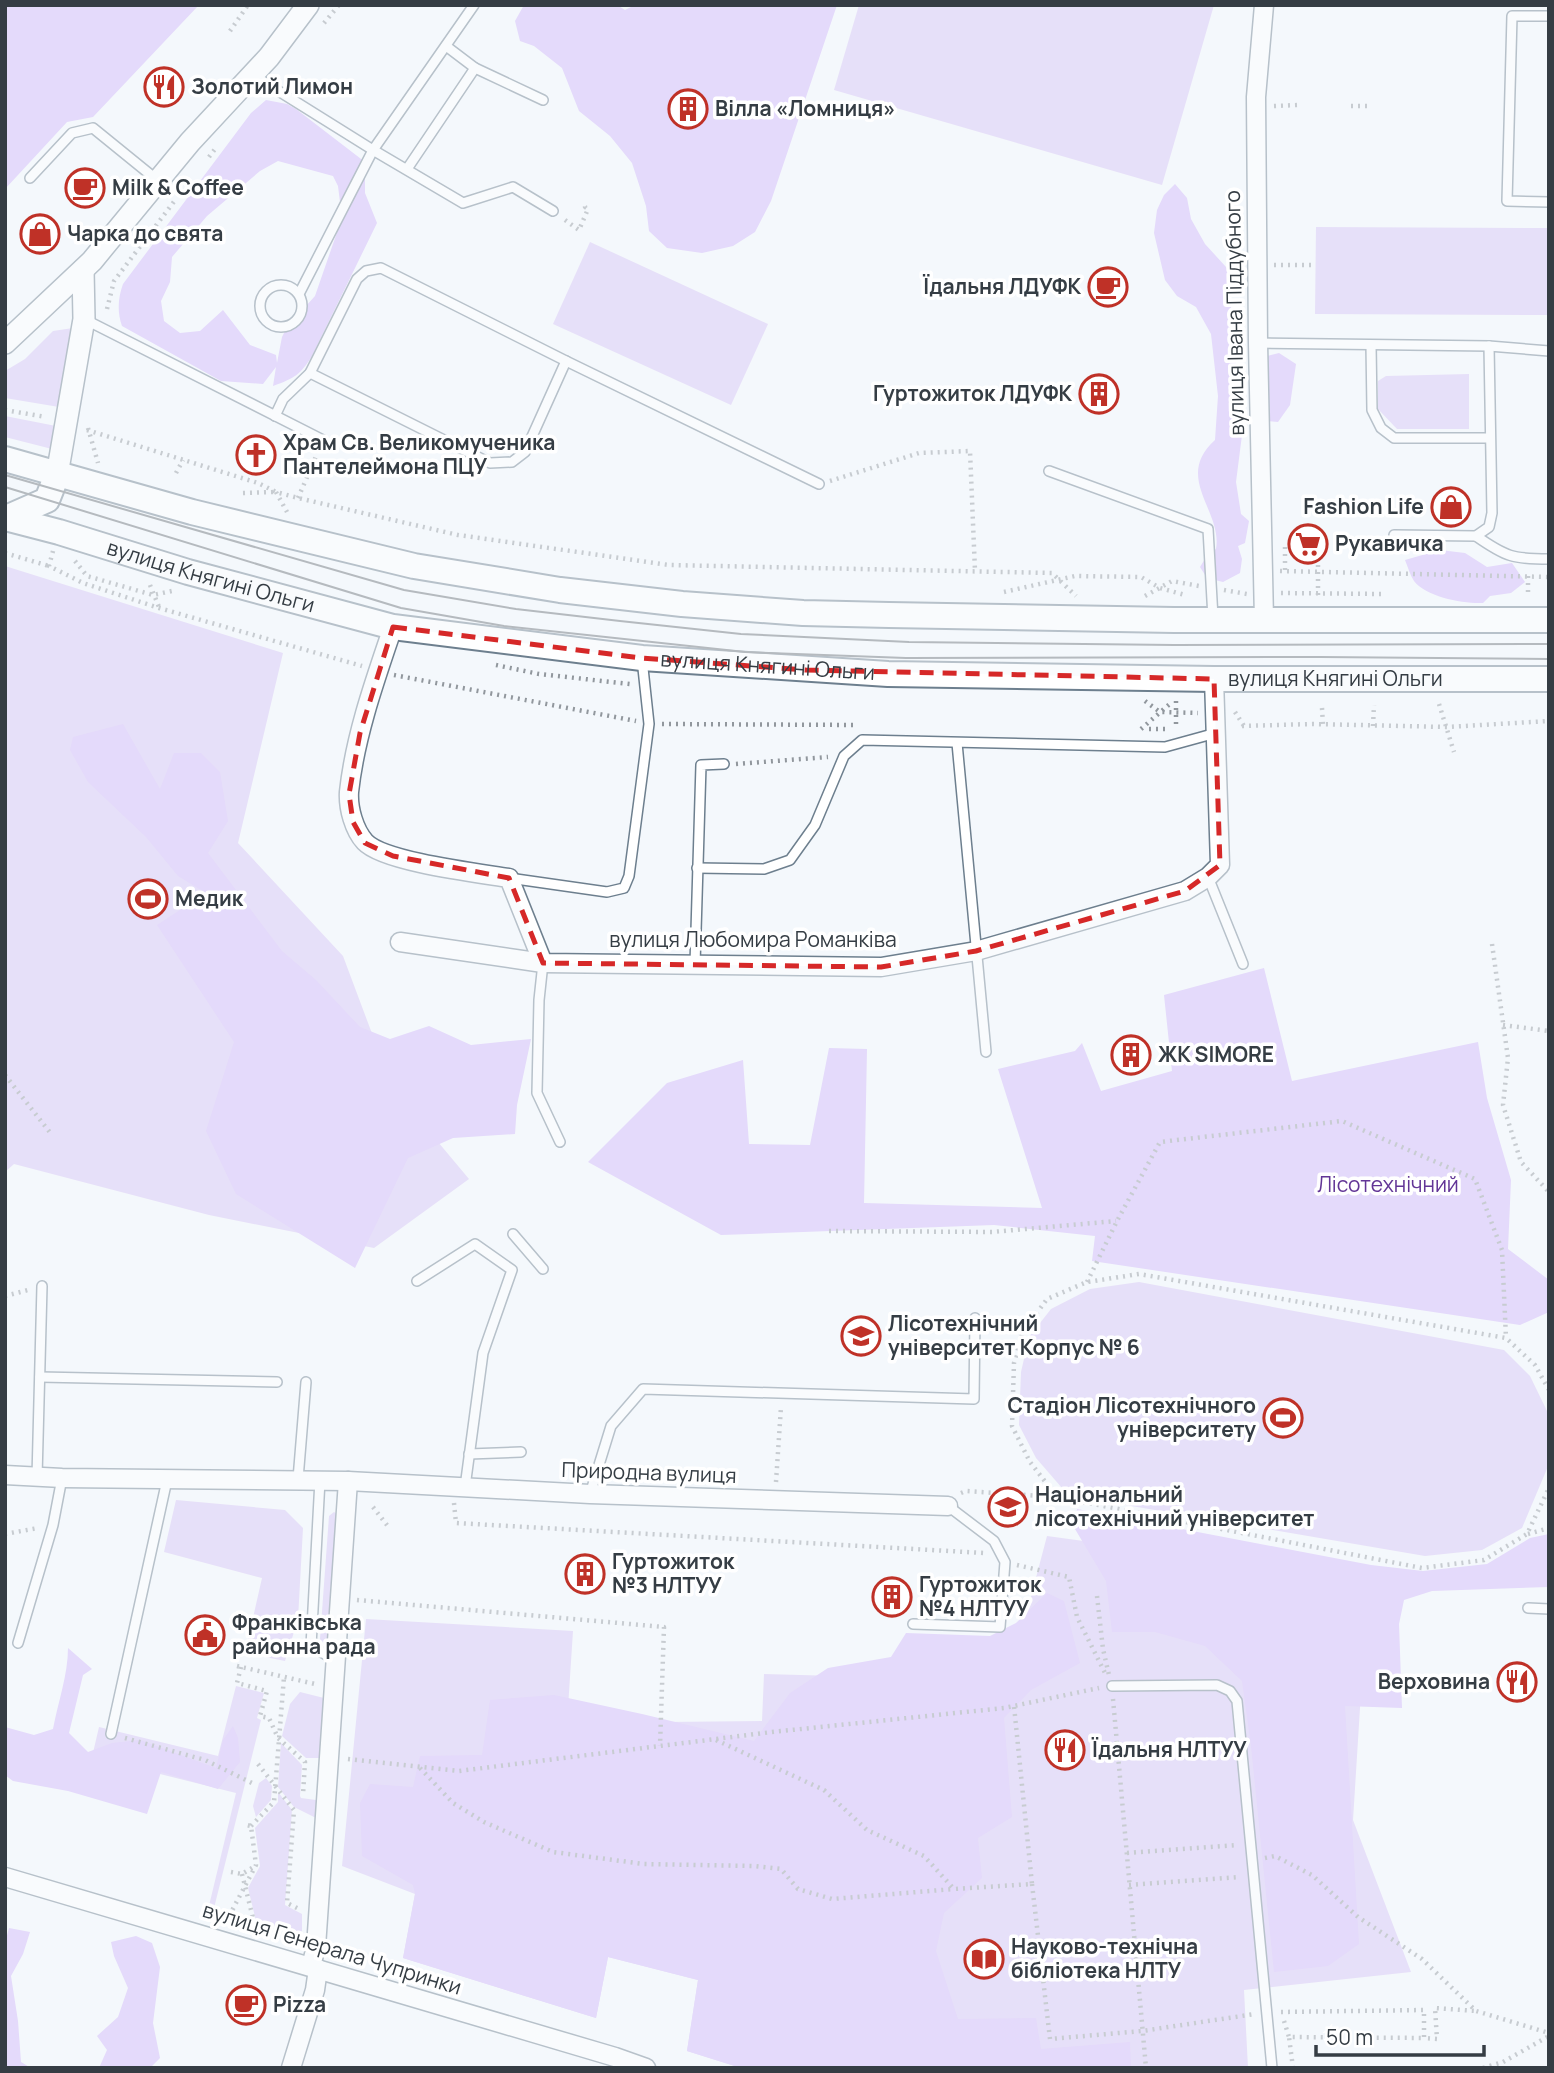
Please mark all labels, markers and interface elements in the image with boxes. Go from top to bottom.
restaurant icon: Золотий Лимон [143,66,185,108]
place label: Золотий Лимон [191,72,353,100]
building icon: Вілла «Ломниця» [667,88,709,130]
place label: Вілла «Ломниця» [715,94,896,122]
cafe icon: Milk & Coffee [64,167,106,209]
place label: Milk & Coffee [112,173,244,201]
street label: вулиця Івана Піддубного [1218,190,1250,436]
shop icon: Чарка до свята [19,213,61,255]
place label: Чарка до свята [67,219,223,247]
cafe icon: Їдальня ЛДУФК [1087,266,1129,308]
place label: Їдальня ЛДУФК [922,272,1081,300]
building icon: Гуртожиток ЛДУФК [1078,373,1120,415]
place label: Гуртожиток ЛДУФК [873,379,1072,407]
place label: Храм Св. Великомученика Пантелеймона ПЦУ [283,428,555,480]
church icon: Храм Св. Великомученика Пантелеймона ПЦУ [235,434,277,476]
shop icon: Fashion Life [1430,486,1472,528]
place label: Fashion Life [1303,492,1424,520]
supermarket icon: Рукавичка [1287,523,1329,565]
place label: Рукавичка [1335,529,1444,557]
street label: вулиця Княгині Ольги [104,533,318,618]
street label: вулиця Княгині Ольги [660,644,876,686]
street label: вулиця Княгині Ольги [1228,664,1443,692]
sports icon: Медик [127,878,169,920]
place label: Медик [175,884,244,912]
street label: вулиця Любомира Романківа [609,925,897,953]
building icon: ЖК SIMORE [1110,1034,1152,1076]
place label: ЖК SIMORE [1158,1040,1274,1068]
park label: Лісотехнічний [1317,1170,1459,1198]
place label: Лісотехнічний університет Корпус № 6 [888,1309,1140,1361]
school or university icon: Лісотехнічний університет Корпус № 6 [840,1315,882,1357]
place label: Стадіон Лісотехнічного університету [1008,1391,1256,1443]
sports icon: Стадіон Лісотехнічного університету [1262,1397,1304,1439]
street label: Природна вулиця [561,1455,737,1489]
place label: Національний лісотехнічний університет [1035,1480,1315,1532]
school or university icon: Національний лісотехнічний університет [987,1486,1029,1528]
place label: Гуртожиток №3 НЛТУУ [612,1547,735,1599]
building icon: Гуртожиток №3 НЛТУУ [564,1553,606,1595]
place label: Гуртожиток №4 НЛТУУ [919,1570,1042,1622]
building icon: Гуртожиток №4 НЛТУУ [871,1576,913,1618]
place label: Франківська районна рада [232,1608,376,1660]
public building icon: Франківська районна рада [184,1614,226,1656]
restaurant icon: Верховина [1496,1661,1538,1703]
place label: Верховина [1378,1667,1490,1695]
restaurant icon: Їдальня НЛТУУ [1044,1729,1086,1771]
place label: Їдальня НЛТУУ [1091,1735,1247,1763]
street label: вулиця Генерала Чупринки [200,1895,465,2001]
place label: Науково-технічна бібліотека НЛТУ [1011,1932,1198,1984]
library icon: Науково-технічна бібліотека НЛТУ [963,1938,1005,1980]
cafe icon: Pizza [225,1984,267,2026]
place label: Pizza [273,1990,326,2018]
scale bar [1316,2014,1484,2058]
text: 50 m [1326,2023,1373,2051]

